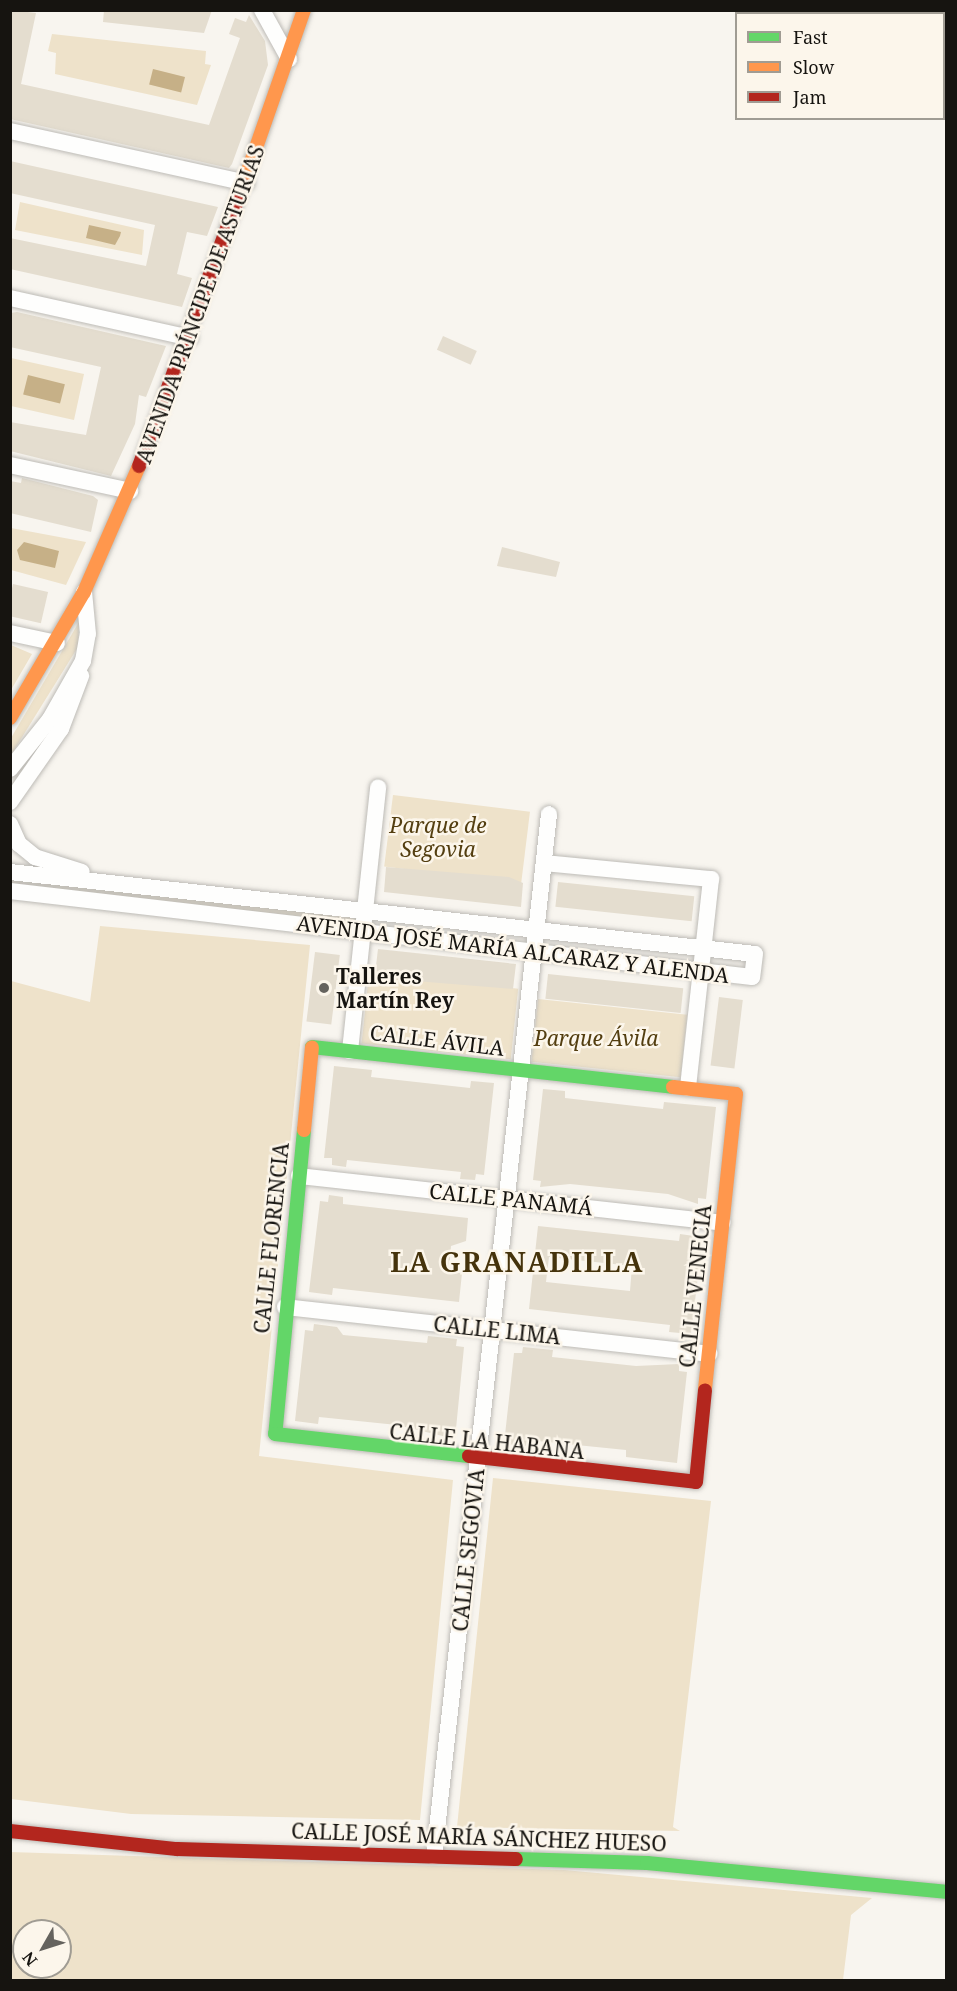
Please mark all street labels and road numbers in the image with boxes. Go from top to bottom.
street label: AVENIDA PRÍNCIPE DE ASTURIAS [131,142,269,466]
street label: AVENIDA JOSÉ MARÍA ALCARAZ Y ALENDA [295,910,731,988]
street label: CALLE ÁVILA [368,1019,506,1061]
street label: CALLE FLORENCIA [248,1141,294,1335]
street label: CALLE PANAMÁ [428,1178,594,1220]
street label: CALLE VENECIA [674,1203,716,1369]
street label: CALLE LIMA [432,1311,562,1349]
street label: CALLE LA HABANA [388,1418,586,1464]
street label: CALLE SEGOVIA [447,1467,489,1633]
street label: CALLE JOSÉ MARÍA SÁNCHEZ HUESO [291,1818,667,1856]

